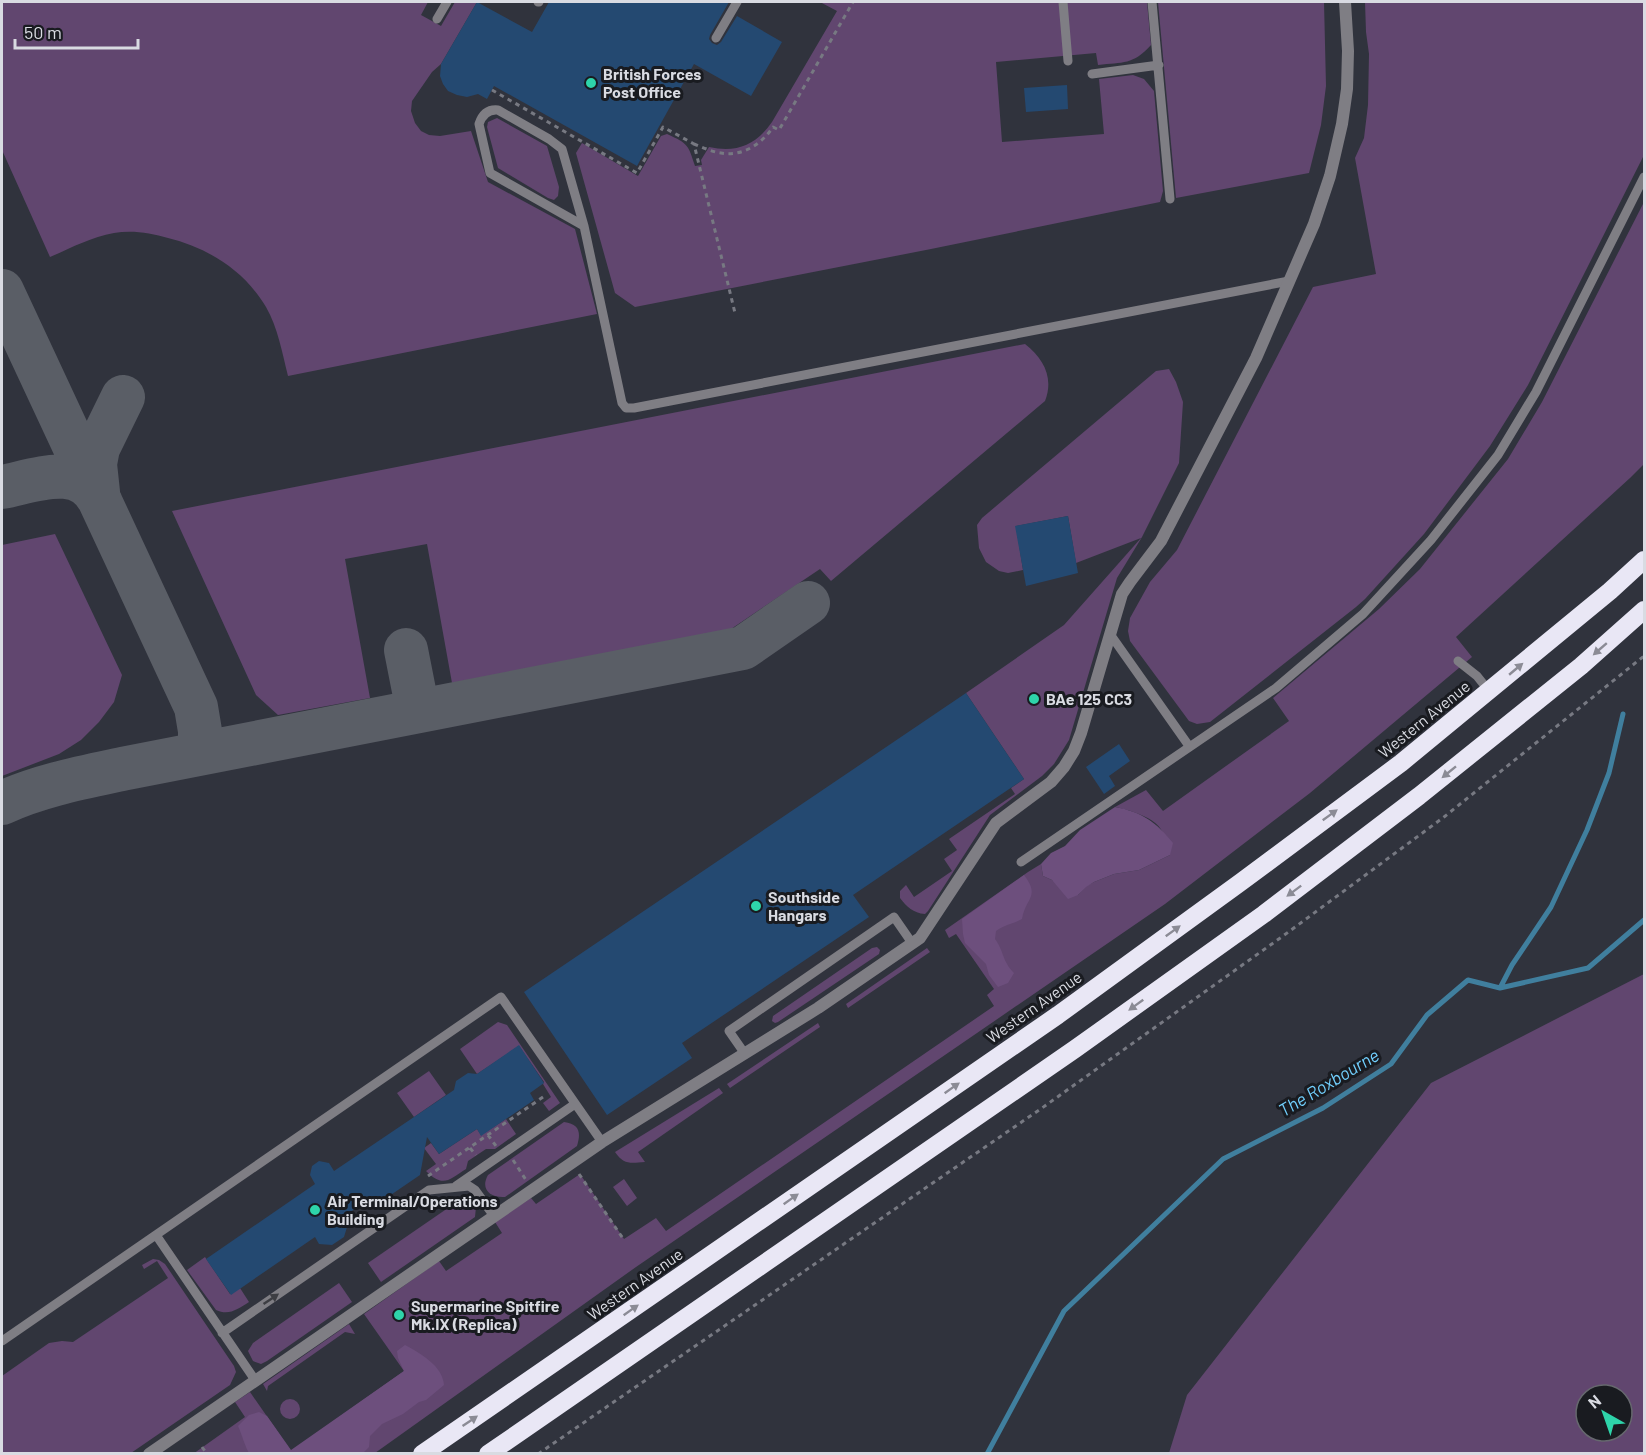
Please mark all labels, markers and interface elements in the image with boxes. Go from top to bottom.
scale bar [15,12,138,50]
text: 50 m [24,21,62,43]
place label: British Forces Post Office [603,64,701,101]
marker: British Forces Post Office [584,76,598,90]
one-way arrow [1593,642,1608,656]
one-way arrow [1508,662,1524,675]
street label: Western Avenue [1374,676,1473,761]
place label: BAe 125 CC3 [1046,689,1132,708]
marker: BAe 125 CC3 [1027,692,1041,706]
one-way arrow [1441,765,1457,778]
one-way arrow [1323,810,1338,822]
one-way arrow [1287,884,1302,896]
place label: Southside Hangars [768,887,840,924]
marker: Southside Hangars [749,899,763,913]
one-way arrow [1165,925,1181,937]
street label: Western Avenue [982,967,1085,1046]
one-way arrow [1129,999,1145,1011]
water label: The Roxbourne [1274,1043,1383,1121]
one-way arrow [943,1082,959,1094]
place label: Air Terminal/Operations Building [327,1191,498,1228]
one-way arrow [783,1193,799,1205]
marker: Air Terminal/Operations Building [308,1203,322,1217]
street label: Western Avenue [583,1244,686,1323]
one-way arrow [262,1293,278,1305]
place label: Supermarine Spitfire Mk.IX (Replica) [411,1296,560,1333]
one-way arrow [623,1305,639,1316]
marker: Supermarine Spitfire Mk.IX (Replica) [392,1308,406,1322]
north arrow [1574,1383,1634,1443]
text: N [1584,1390,1604,1412]
one-way arrow [462,1415,479,1426]

